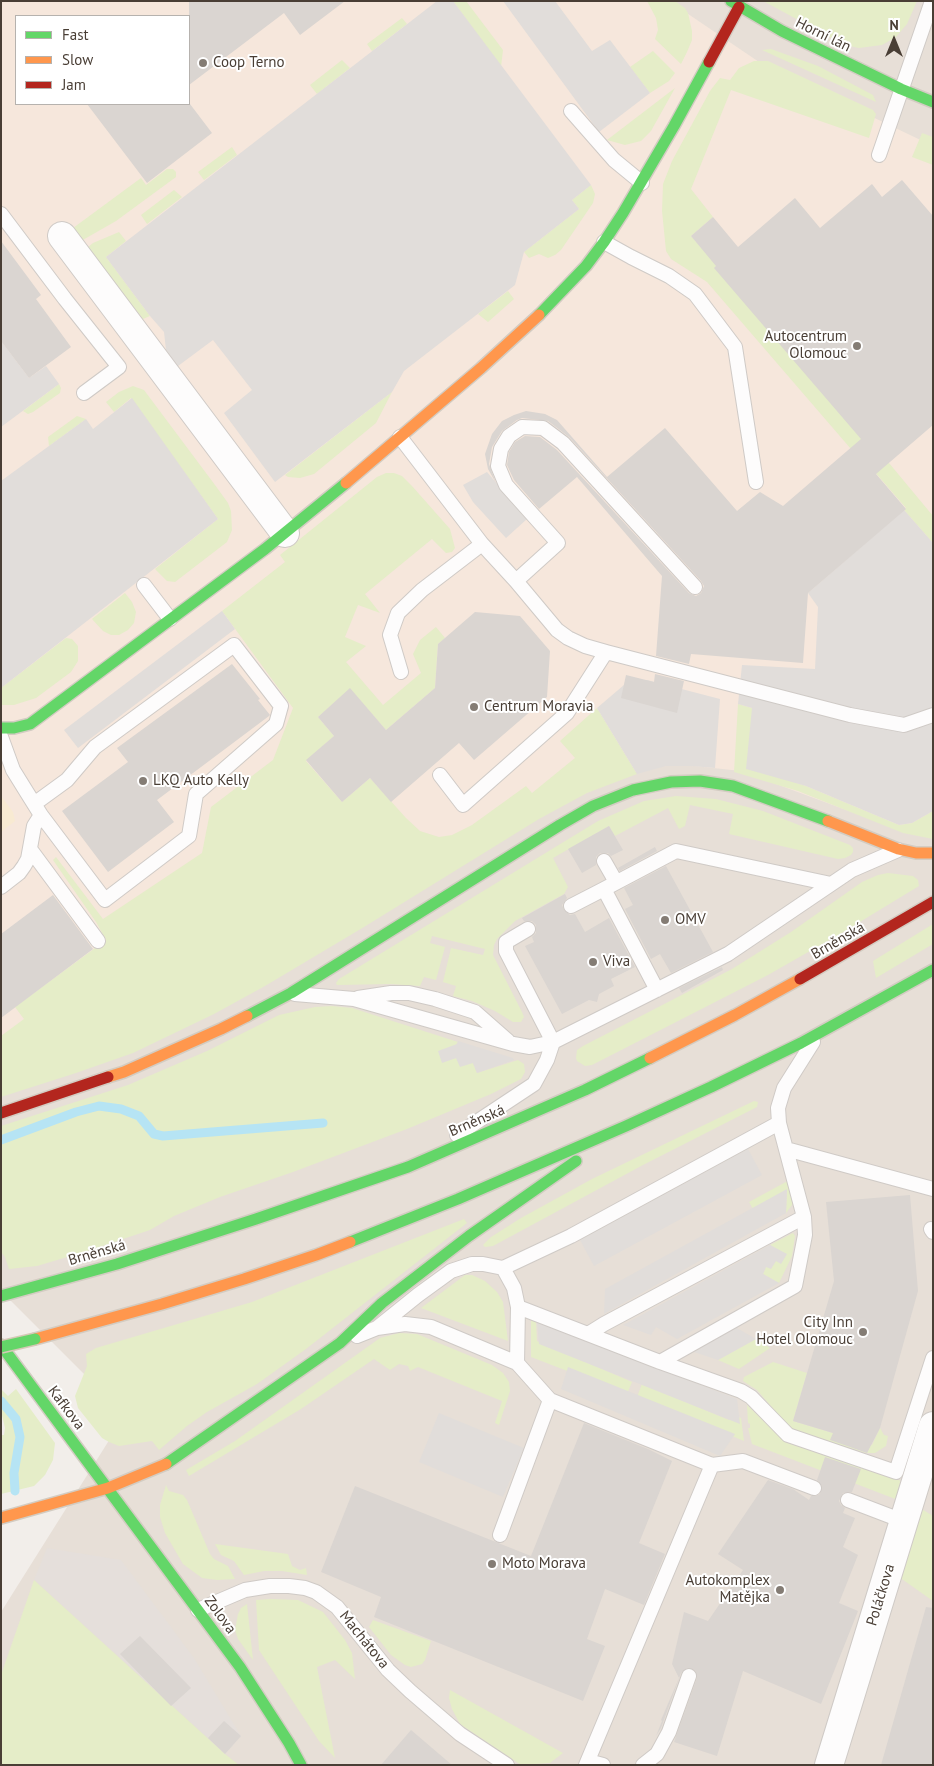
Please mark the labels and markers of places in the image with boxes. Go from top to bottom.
place label: Coop Terno [213,54,285,72]
marker: Coop Terno [197,57,209,69]
place label: Autocentrum Olomouc [764,328,847,363]
marker: Autocentrum Olomouc [851,340,863,352]
place label: Centrum Moravia [484,698,593,716]
marker: Centrum Moravia [468,701,480,713]
place label: LKQ Auto Kelly [153,772,249,790]
marker: LKQ Auto Kelly [137,775,149,787]
place label: OMV [675,911,706,929]
marker: OMV [659,914,671,926]
place label: Viva [603,953,630,971]
marker: Viva [587,956,599,968]
place label: City Inn Hotel Olomouc [756,1314,853,1349]
marker: City Inn Hotel Olomouc [857,1326,869,1338]
place label: Moto Morava [502,1555,586,1573]
marker: Moto Morava [486,1558,498,1570]
place label: Autokomplex Matějka [685,1572,770,1607]
marker: Autokomplex Matějka [774,1584,786,1596]

